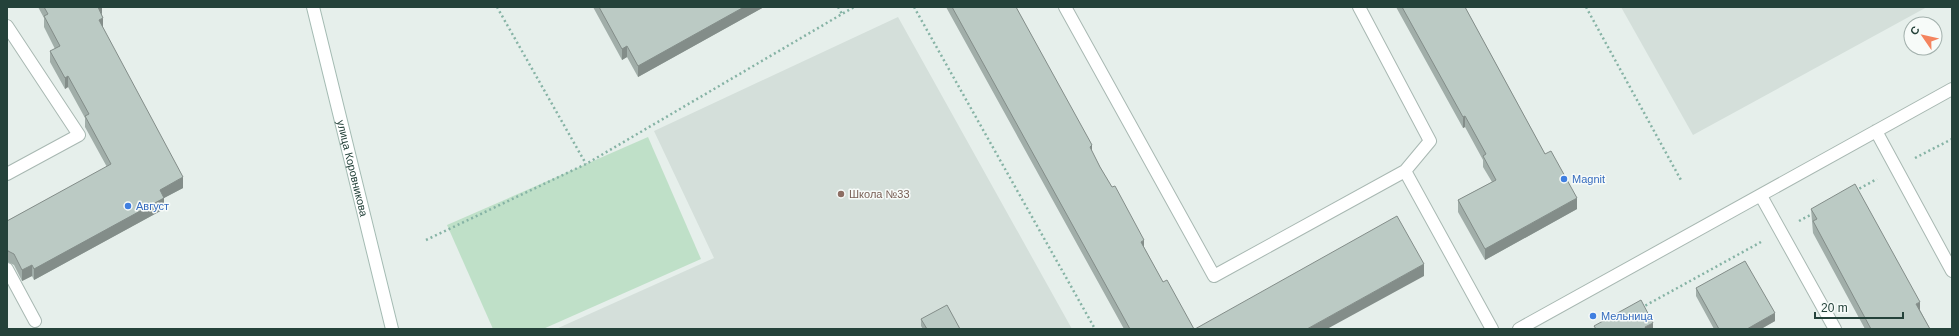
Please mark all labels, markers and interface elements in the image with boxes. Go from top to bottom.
north arrow [1903,16,1943,56]
text: С [1908,24,1922,37]
street label: улица Коровникова [335,119,370,219]
place label: Magnit [1572,173,1605,185]
marker: Magnit [1559,174,1569,184]
place label: Школа №33 [849,188,910,200]
marker: Школа №33 [836,189,846,199]
place label: Август [136,200,169,212]
marker: Август [123,201,133,211]
scale bar [1815,294,1903,320]
text: 20 m [1821,301,1848,315]
place label: Мельница [1601,310,1654,322]
marker: Мельница [1588,311,1598,321]

